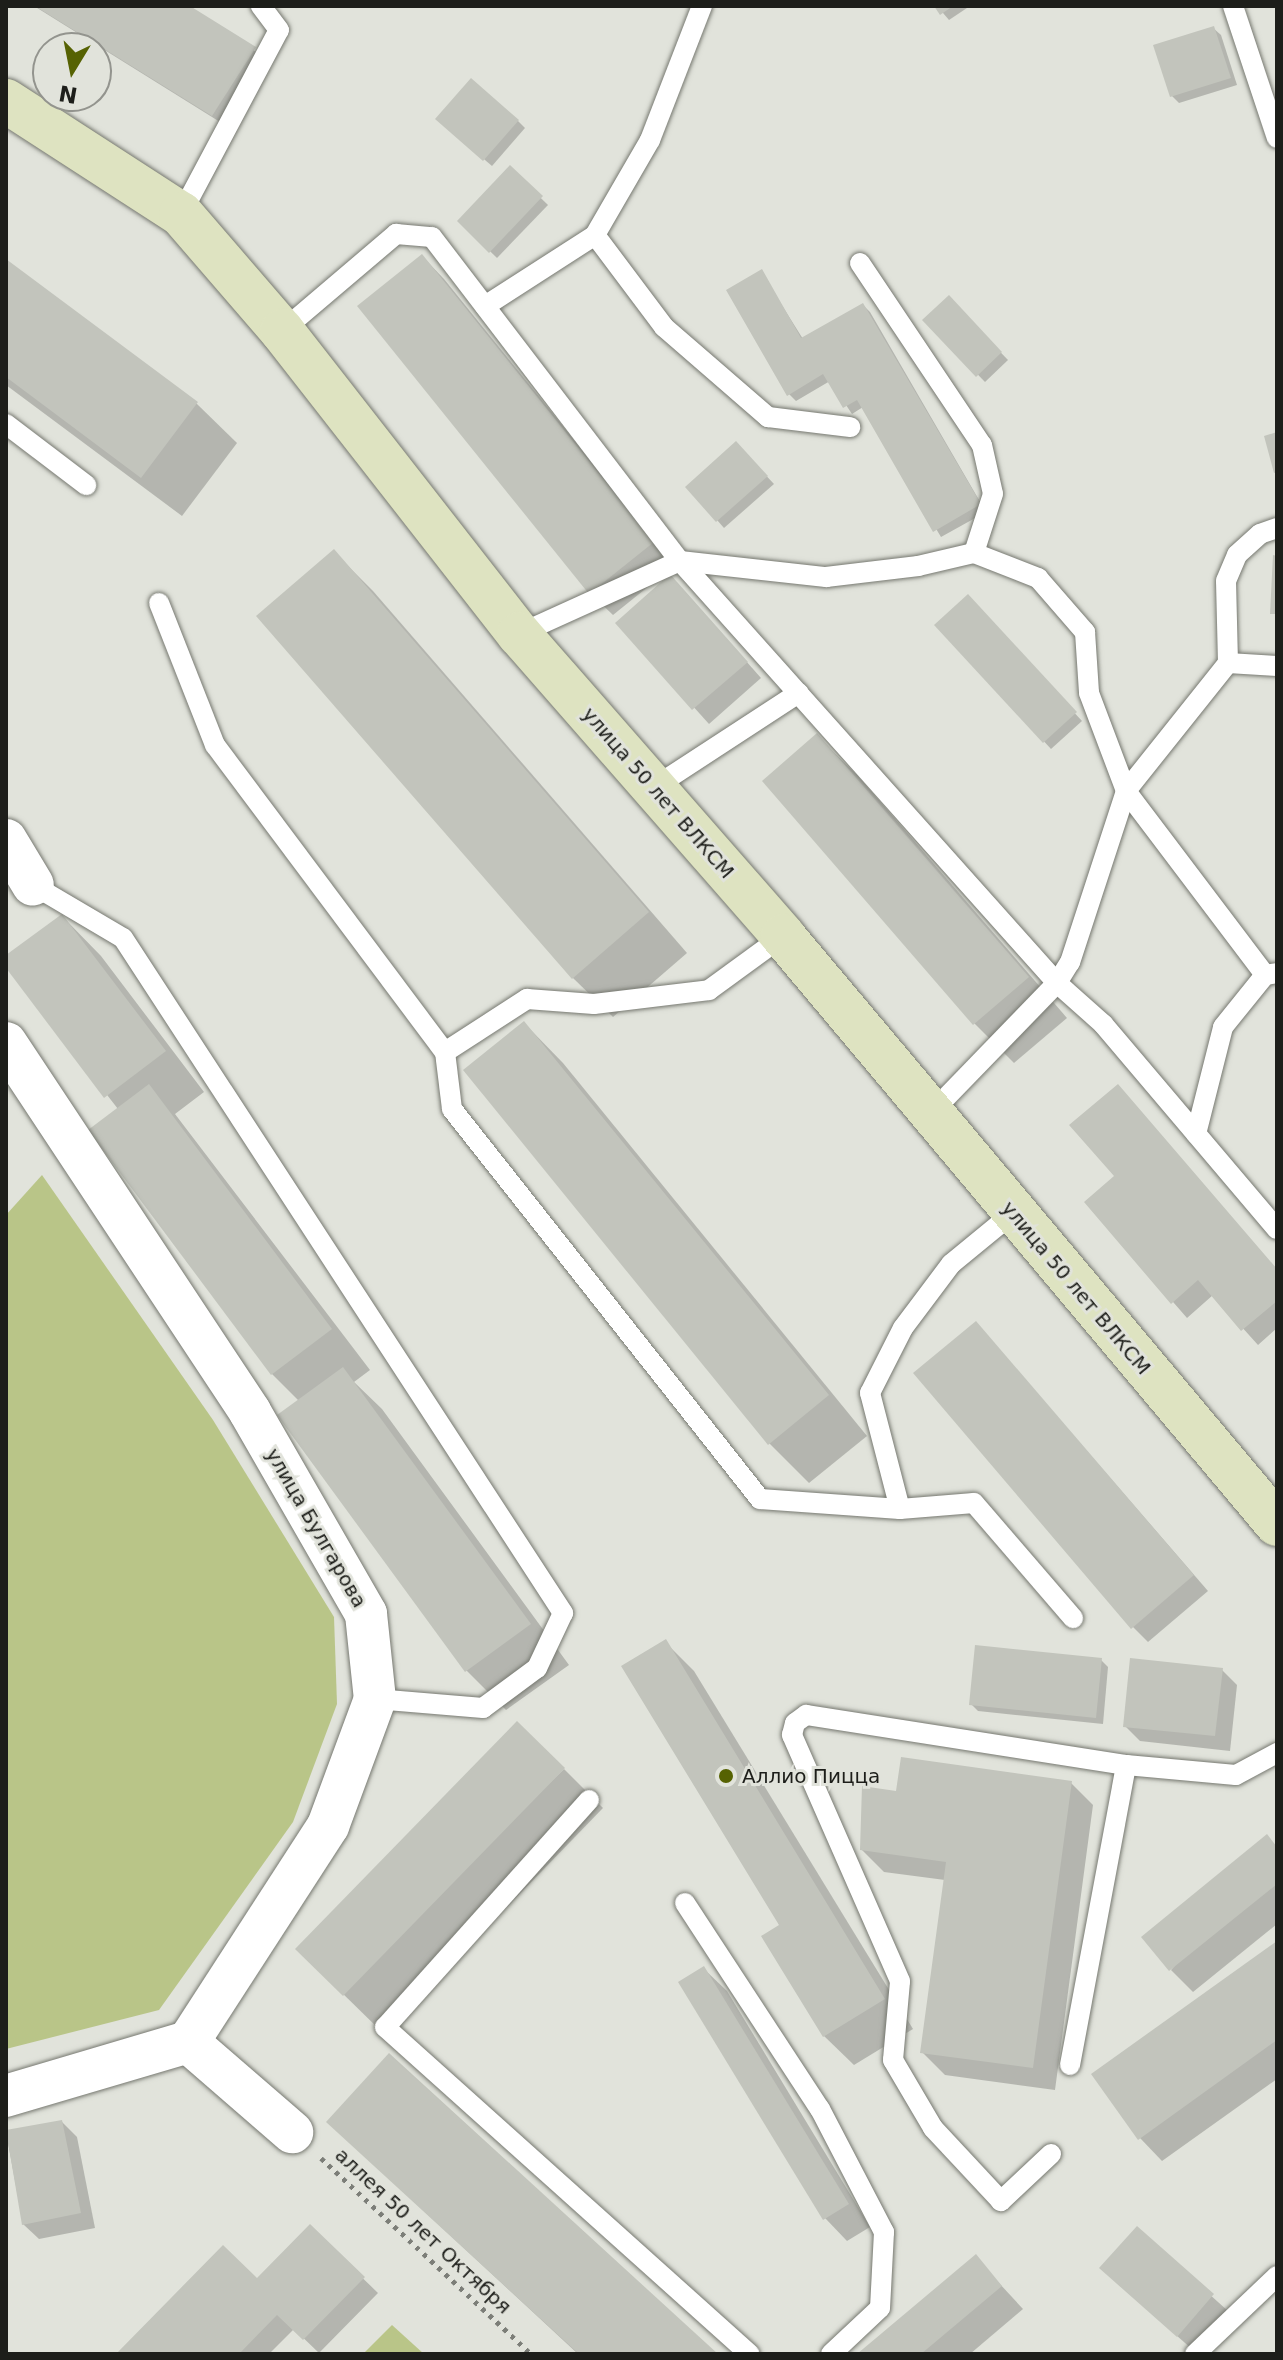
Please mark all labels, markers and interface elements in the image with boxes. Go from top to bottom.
north arrow [32,32,112,112]
text: N [57,80,79,108]
street label: улица 50 лет ВЛКСМ [577,703,739,883]
street label: улица 50 лет ВЛКСМ [996,1196,1156,1380]
street label: улица Булгарова [261,1444,371,1612]
place label: Аллио Пицца [742,1764,880,1788]
marker: Аллио Пицца [717,1767,735,1785]
street label: аллея 50 лет Октября [330,2143,516,2319]

